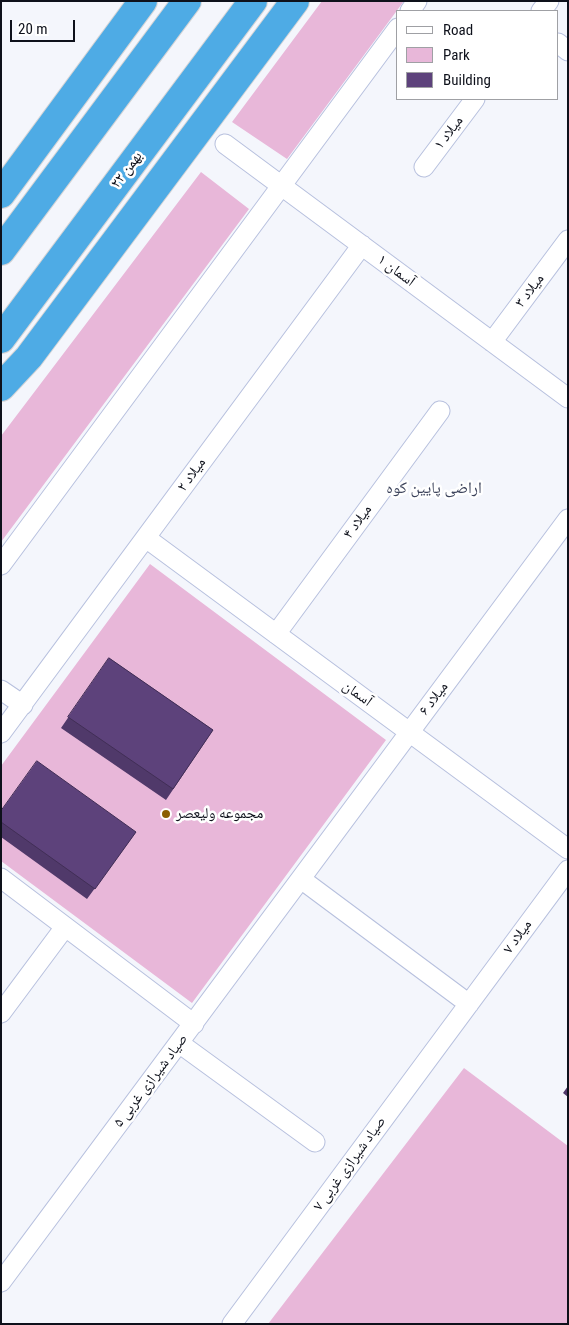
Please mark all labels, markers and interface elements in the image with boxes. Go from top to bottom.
scale bar [12,10,78,42]
legend [396,10,559,100]
text: 20 m [18,20,48,38]
text: Road [443,21,473,39]
text: Park [443,46,470,64]
text: Building [443,71,491,89]
street label: میلاد ۱ [430,112,468,154]
street label: ۲۲ بهمن [107,148,147,192]
street label: آسمان ۱ [374,251,418,291]
street label: میلاد ۳ [511,270,549,312]
street label: میلاد ۲ [174,454,210,496]
district label: اراضی پایین کوه [386,479,482,499]
street label: میلاد ۴ [340,501,376,543]
street label: آسمان [339,677,375,711]
street label: میلاد ۶ [415,678,453,720]
place label: مجموعه ولیعصر [176,805,263,823]
marker: مجموعه ولیعصر [160,808,172,820]
street label: میلاد ۷ [500,916,536,958]
street label: صیاد شیرازی غربی ۵ [110,1031,192,1131]
street label: صیاد شیرازی غربی ۷ [310,1113,390,1215]

